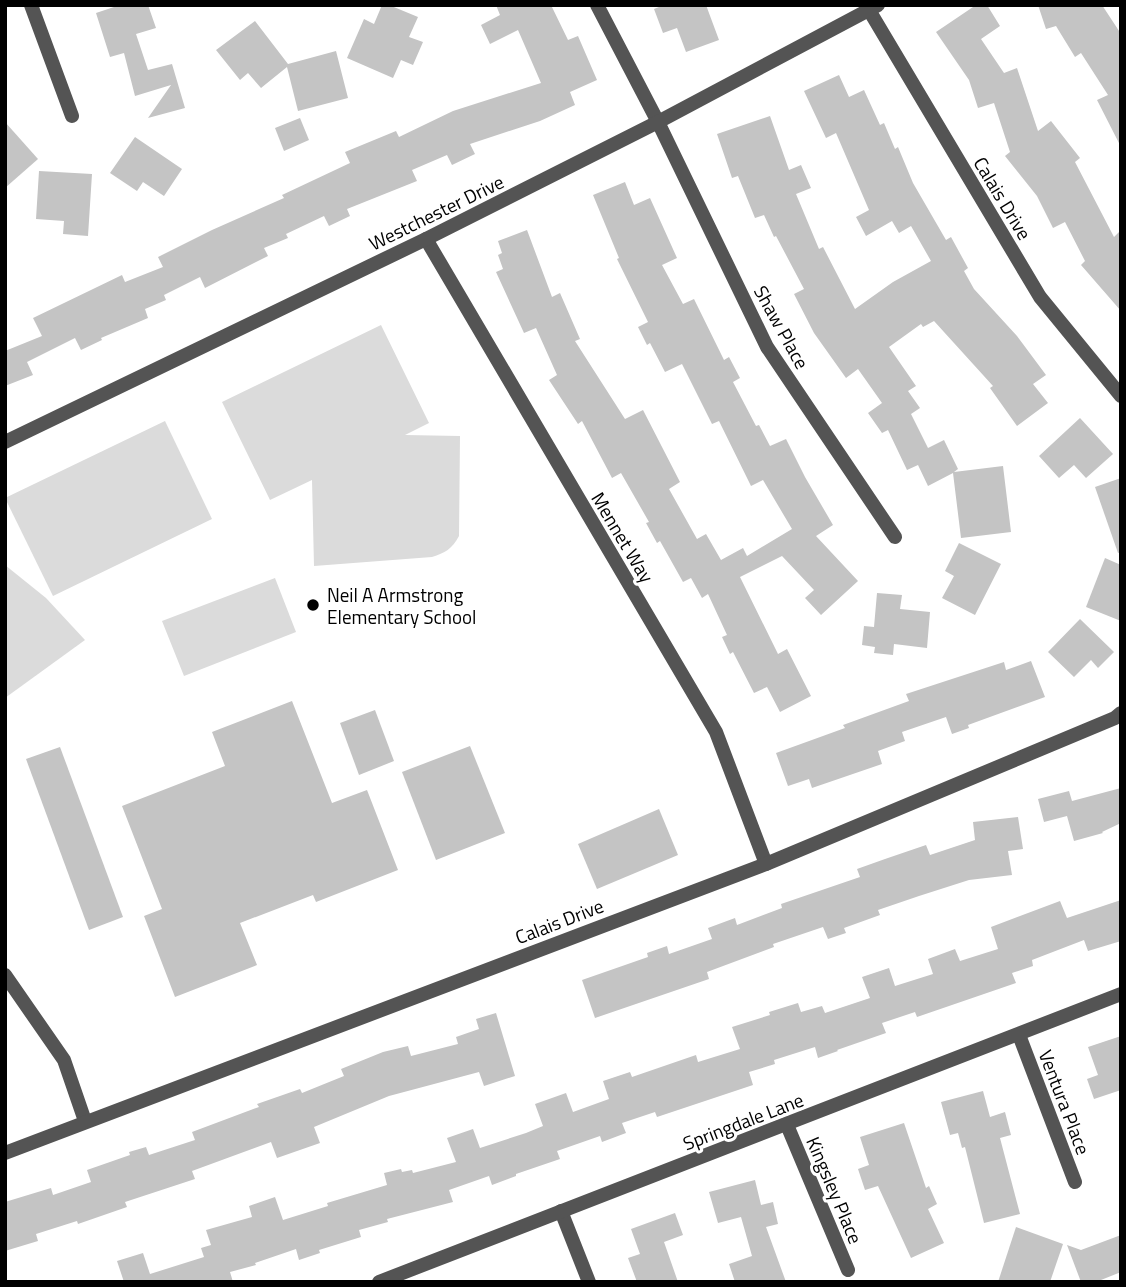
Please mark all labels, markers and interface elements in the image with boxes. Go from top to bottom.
street label: Calais Drive [967,151,1039,245]
street label: Westchester Drive [364,167,508,257]
street label: Shaw Place [747,280,817,374]
street label: Mennet Way [584,486,662,588]
place label: Neil A Armstrong Elementary School [327,580,476,631]
marker: Neil A Armstrong Elementary School [305,597,321,613]
street label: Calais Drive [511,891,607,951]
street label: Ventura Place [1032,1045,1098,1159]
street label: Springdale Lane [678,1085,808,1157]
street label: Kingsley Place [799,1132,871,1248]

